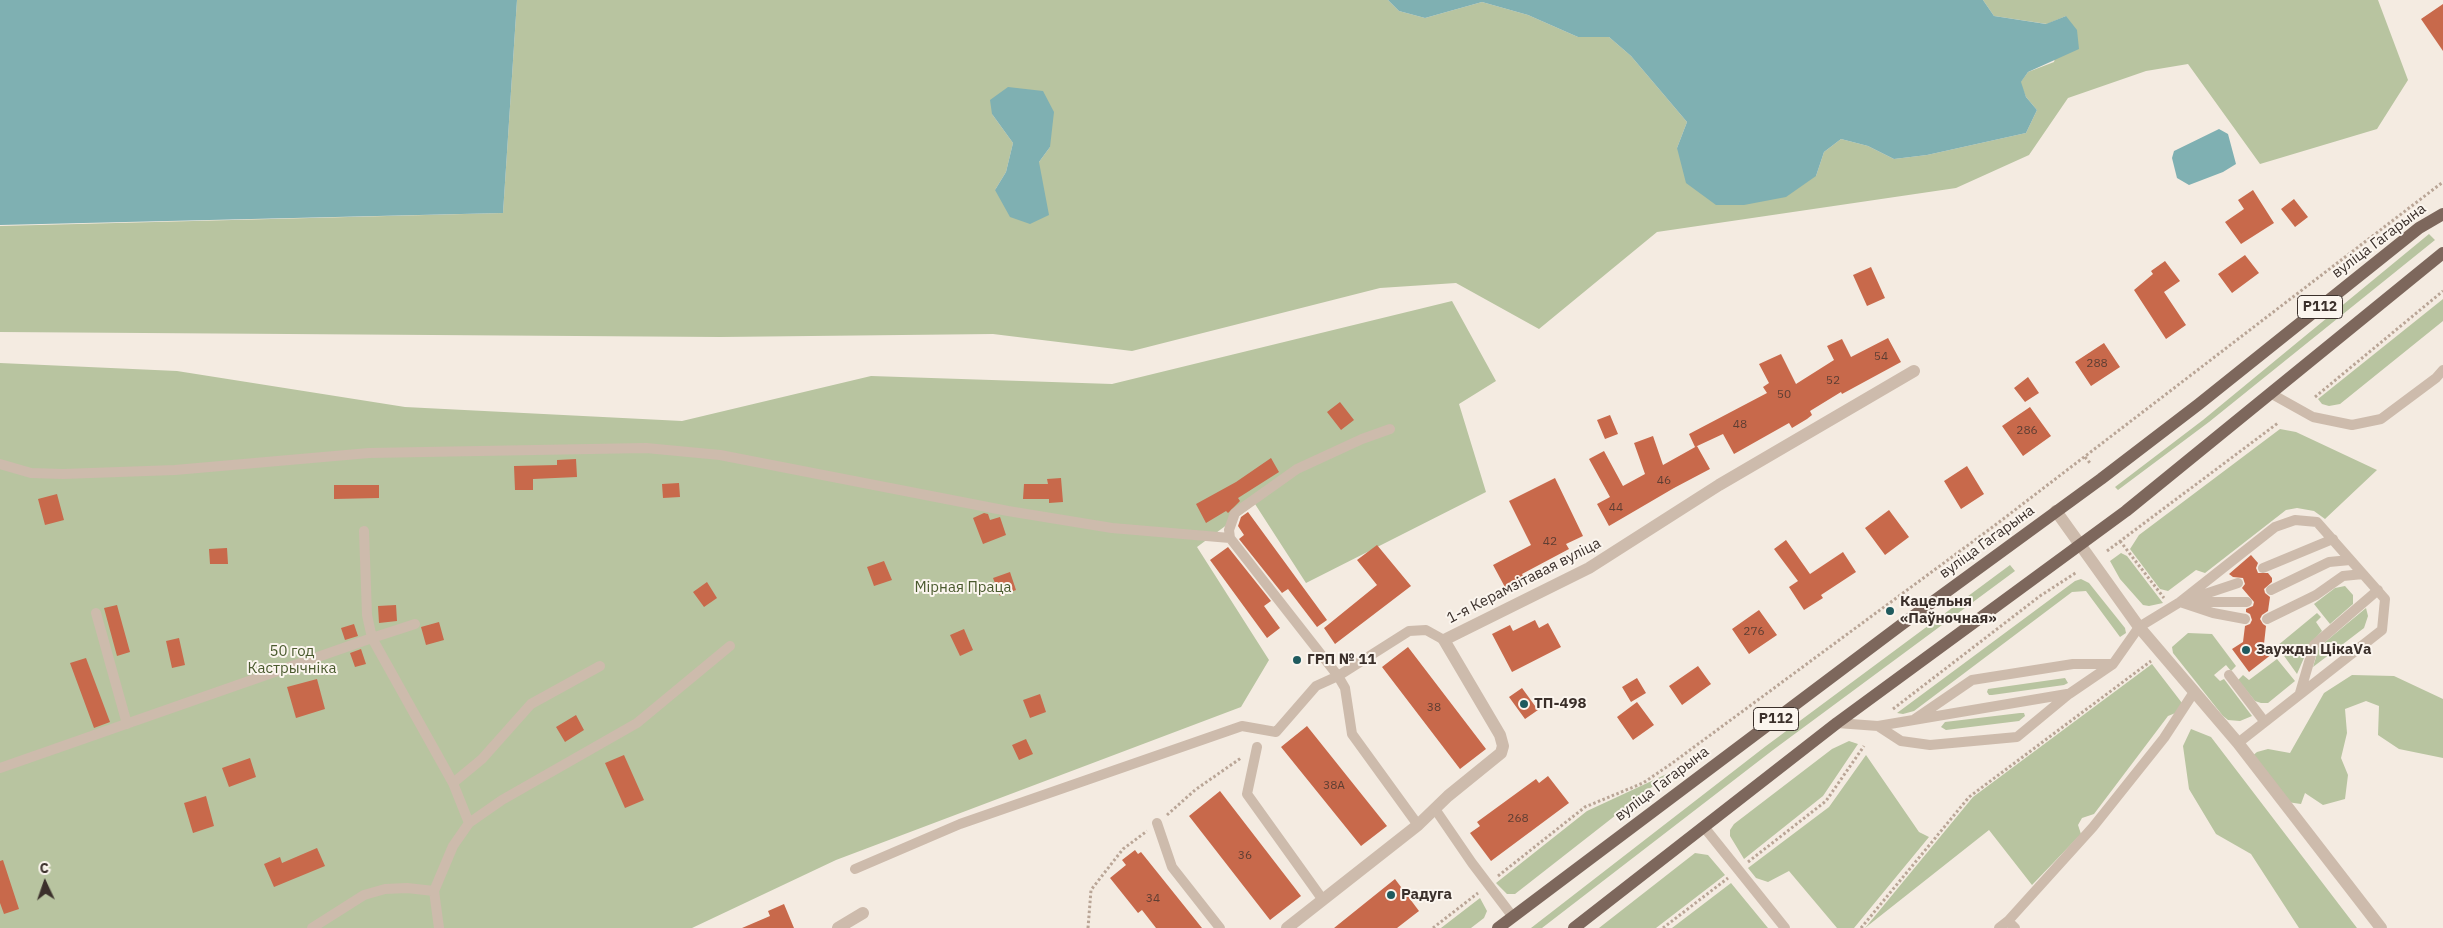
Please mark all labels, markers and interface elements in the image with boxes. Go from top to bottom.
street label: вуліца Гагарына [2328,200,2430,282]
road number: Р112 [2298,296,2342,318]
house number: 54 [1874,350,1888,364]
house number: 288 [2086,357,2108,371]
house number: 52 [1826,374,1840,388]
house number: 50 [1777,388,1791,402]
house number: 48 [1733,418,1747,432]
house number: 286 [2016,424,2038,438]
house number: 46 [1657,474,1671,488]
house number: 44 [1609,501,1623,515]
street label: вуліца Гагарына [1936,501,2038,583]
street label: 1-я Керамзітавая вуліца [1444,534,1604,628]
house number: 42 [1543,535,1557,549]
park label: Мірная Праца [914,579,1012,597]
place label: Кацельня «Паўночная» [1900,593,1997,628]
marker: Кацельня «Паўночная» [1884,605,1896,617]
house number: 276 [1743,625,1765,639]
place label: Заужды ЦікаVа [2256,641,2371,659]
park label: 50 год Кастрычніка [248,643,336,678]
marker: Заужды ЦікаVа [2240,644,2252,656]
place label: ГРП № 11 [1307,651,1376,669]
marker: ГРП № 11 [1291,654,1303,666]
place label: ТП-498 [1534,695,1586,713]
marker: ТП-498 [1518,698,1530,710]
house number: 38 [1427,701,1441,715]
road number: Р112 [1754,708,1798,731]
street label: вуліца Гагарына [1611,743,1713,825]
house number: 38А [1323,779,1345,793]
house number: 268 [1507,812,1529,826]
house number: 36 [1238,849,1252,863]
north arrow [20,858,70,908]
text: С [39,859,49,877]
place label: Радуга [1401,886,1452,904]
marker: Радуга [1385,889,1397,901]
house number: 34 [1146,892,1160,906]

